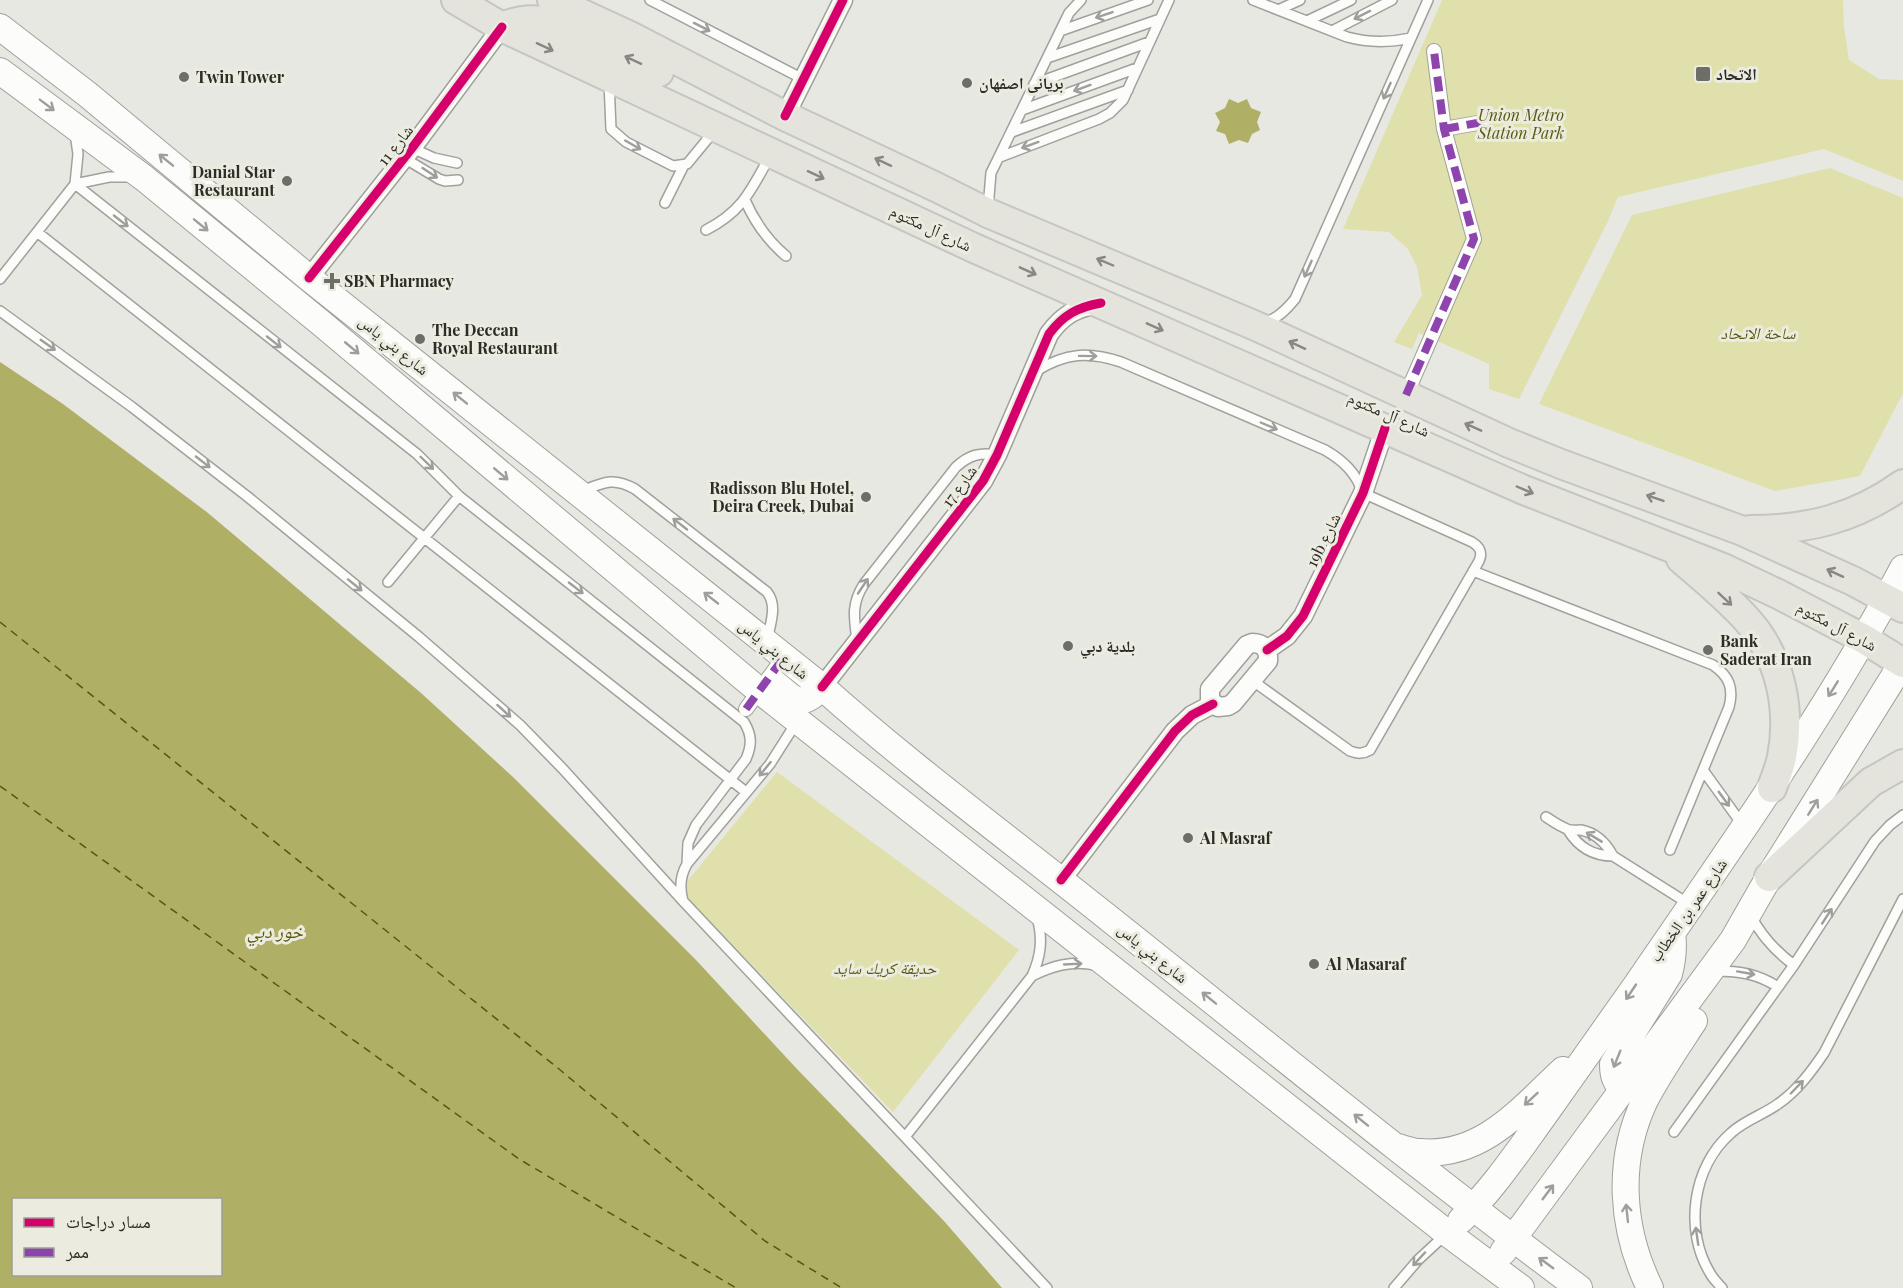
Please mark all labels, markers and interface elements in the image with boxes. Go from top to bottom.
one-way arrow [1354,10,1372,22]
one-way arrow [1095,11,1114,22]
one-way arrow [692,22,710,33]
one-way arrow [535,42,553,54]
one-way arrow [624,53,642,65]
place label: الاتحاد [1716,63,1757,84]
marker: الاتحاد [1694,65,1712,83]
place label: Twin Tower [196,66,285,87]
marker: Twin Tower [177,70,191,84]
place label: بریانی اصفهان [979,72,1063,93]
marker: بریانی اصفهان [960,76,974,90]
one-way arrow [1381,82,1393,100]
one-way arrow [1073,84,1092,95]
one-way arrow [39,99,55,112]
park label: Union Metro Station Park [1477,104,1564,143]
street label: شارع 11 [372,120,418,170]
one-way arrow [624,139,641,151]
one-way arrow [1021,141,1040,152]
one-way arrow [158,154,174,167]
one-way arrow [875,155,893,167]
place label: Danial Star Restaurant [192,161,276,200]
one-way arrow [421,167,438,179]
one-way arrow [807,169,825,181]
marker: Danial Star Restaurant [280,174,294,188]
street label: شارع آل مكتوم [887,200,975,256]
one-way arrow [113,214,129,227]
one-way arrow [193,218,209,231]
one-way arrow [1096,256,1115,267]
one-way arrow [1302,260,1313,278]
one-way arrow [1018,266,1036,278]
place label: SBN Pharmacy [344,270,455,291]
marker: SBN Pharmacy [325,274,339,288]
street label: شارع بني ياس [353,310,434,382]
place label: The Deccan Royal Restaurant [432,319,559,358]
one-way arrow [1145,322,1163,333]
park label: ساحة الاتحاد [1721,322,1796,343]
marker: The Deccan Royal Restaurant [413,332,427,346]
one-way arrow [266,335,282,348]
one-way arrow [1288,338,1306,350]
one-way arrow [39,339,55,351]
one-way arrow [344,342,360,355]
one-way arrow [1078,350,1098,361]
street label: شارع آل مكتوم [1345,386,1433,442]
one-way arrow [452,392,468,405]
one-way arrow [1259,421,1278,432]
one-way arrow [1465,421,1483,432]
one-way arrow [195,456,211,469]
one-way arrow [419,456,434,470]
street label: شارع 17 [936,461,982,511]
one-way arrow [493,468,509,481]
place label: Radisson Blu Hotel, Deira Creek, Dubai [709,477,854,516]
one-way arrow [1516,485,1534,496]
marker: Radisson Blu Hotel, Deira Creek, Dubai [859,490,873,504]
one-way arrow [1646,492,1665,503]
street label: 19b شارع [1301,509,1345,571]
one-way arrow [673,518,689,530]
one-way arrow [1826,566,1844,577]
one-way arrow [347,578,363,591]
one-way arrow [857,579,869,595]
one-way arrow [567,582,583,595]
one-way arrow [703,592,719,605]
one-way arrow [1717,592,1732,606]
street label: شارع آل مكتوم [1793,596,1881,656]
street label: شارع بني ياس [733,614,814,686]
place label: Bank Saderat Iran [1720,630,1812,669]
place label: بلدية دبي [1080,635,1135,659]
marker: بلدية دبي [1061,639,1075,653]
marker: Bank Saderat Iran [1701,643,1715,657]
one-way arrow [1826,680,1838,697]
one-way arrow [496,704,511,718]
one-way arrow [759,761,772,777]
one-way arrow [1717,791,1730,807]
one-way arrow [1807,799,1819,816]
place label: Al Masraf [1199,827,1273,848]
marker: Al Masraf [1181,831,1195,845]
one-way arrow [1586,831,1603,843]
street label: شارع عمر بن الخطاب [1644,854,1732,966]
one-way arrow [1821,908,1833,925]
street label: شارع بني ياس [1112,918,1193,990]
water label: خور دبي [247,919,304,947]
place label: Al Masaraf [1325,953,1407,974]
park label: حديقة كريك سايد [834,957,937,978]
marker: Al Masaraf [1307,957,1321,971]
one-way arrow [1062,958,1082,969]
one-way arrow [1736,968,1755,979]
one-way arrow [1625,983,1637,999]
one-way arrow [1201,992,1217,1005]
one-way arrow [1611,1050,1622,1068]
one-way arrow [1790,1079,1805,1094]
one-way arrow [1524,1092,1539,1107]
one-way arrow [1354,1114,1370,1127]
one-way arrow [1542,1185,1554,1201]
legend [12,1198,222,1276]
one-way arrow [1621,1203,1632,1223]
text: مسار دراجات [66,1209,151,1233]
one-way arrow [1692,1227,1703,1246]
text: ممر [65,1239,89,1263]
one-way arrow [1412,1251,1426,1266]
one-way arrow [1538,1257,1554,1270]

